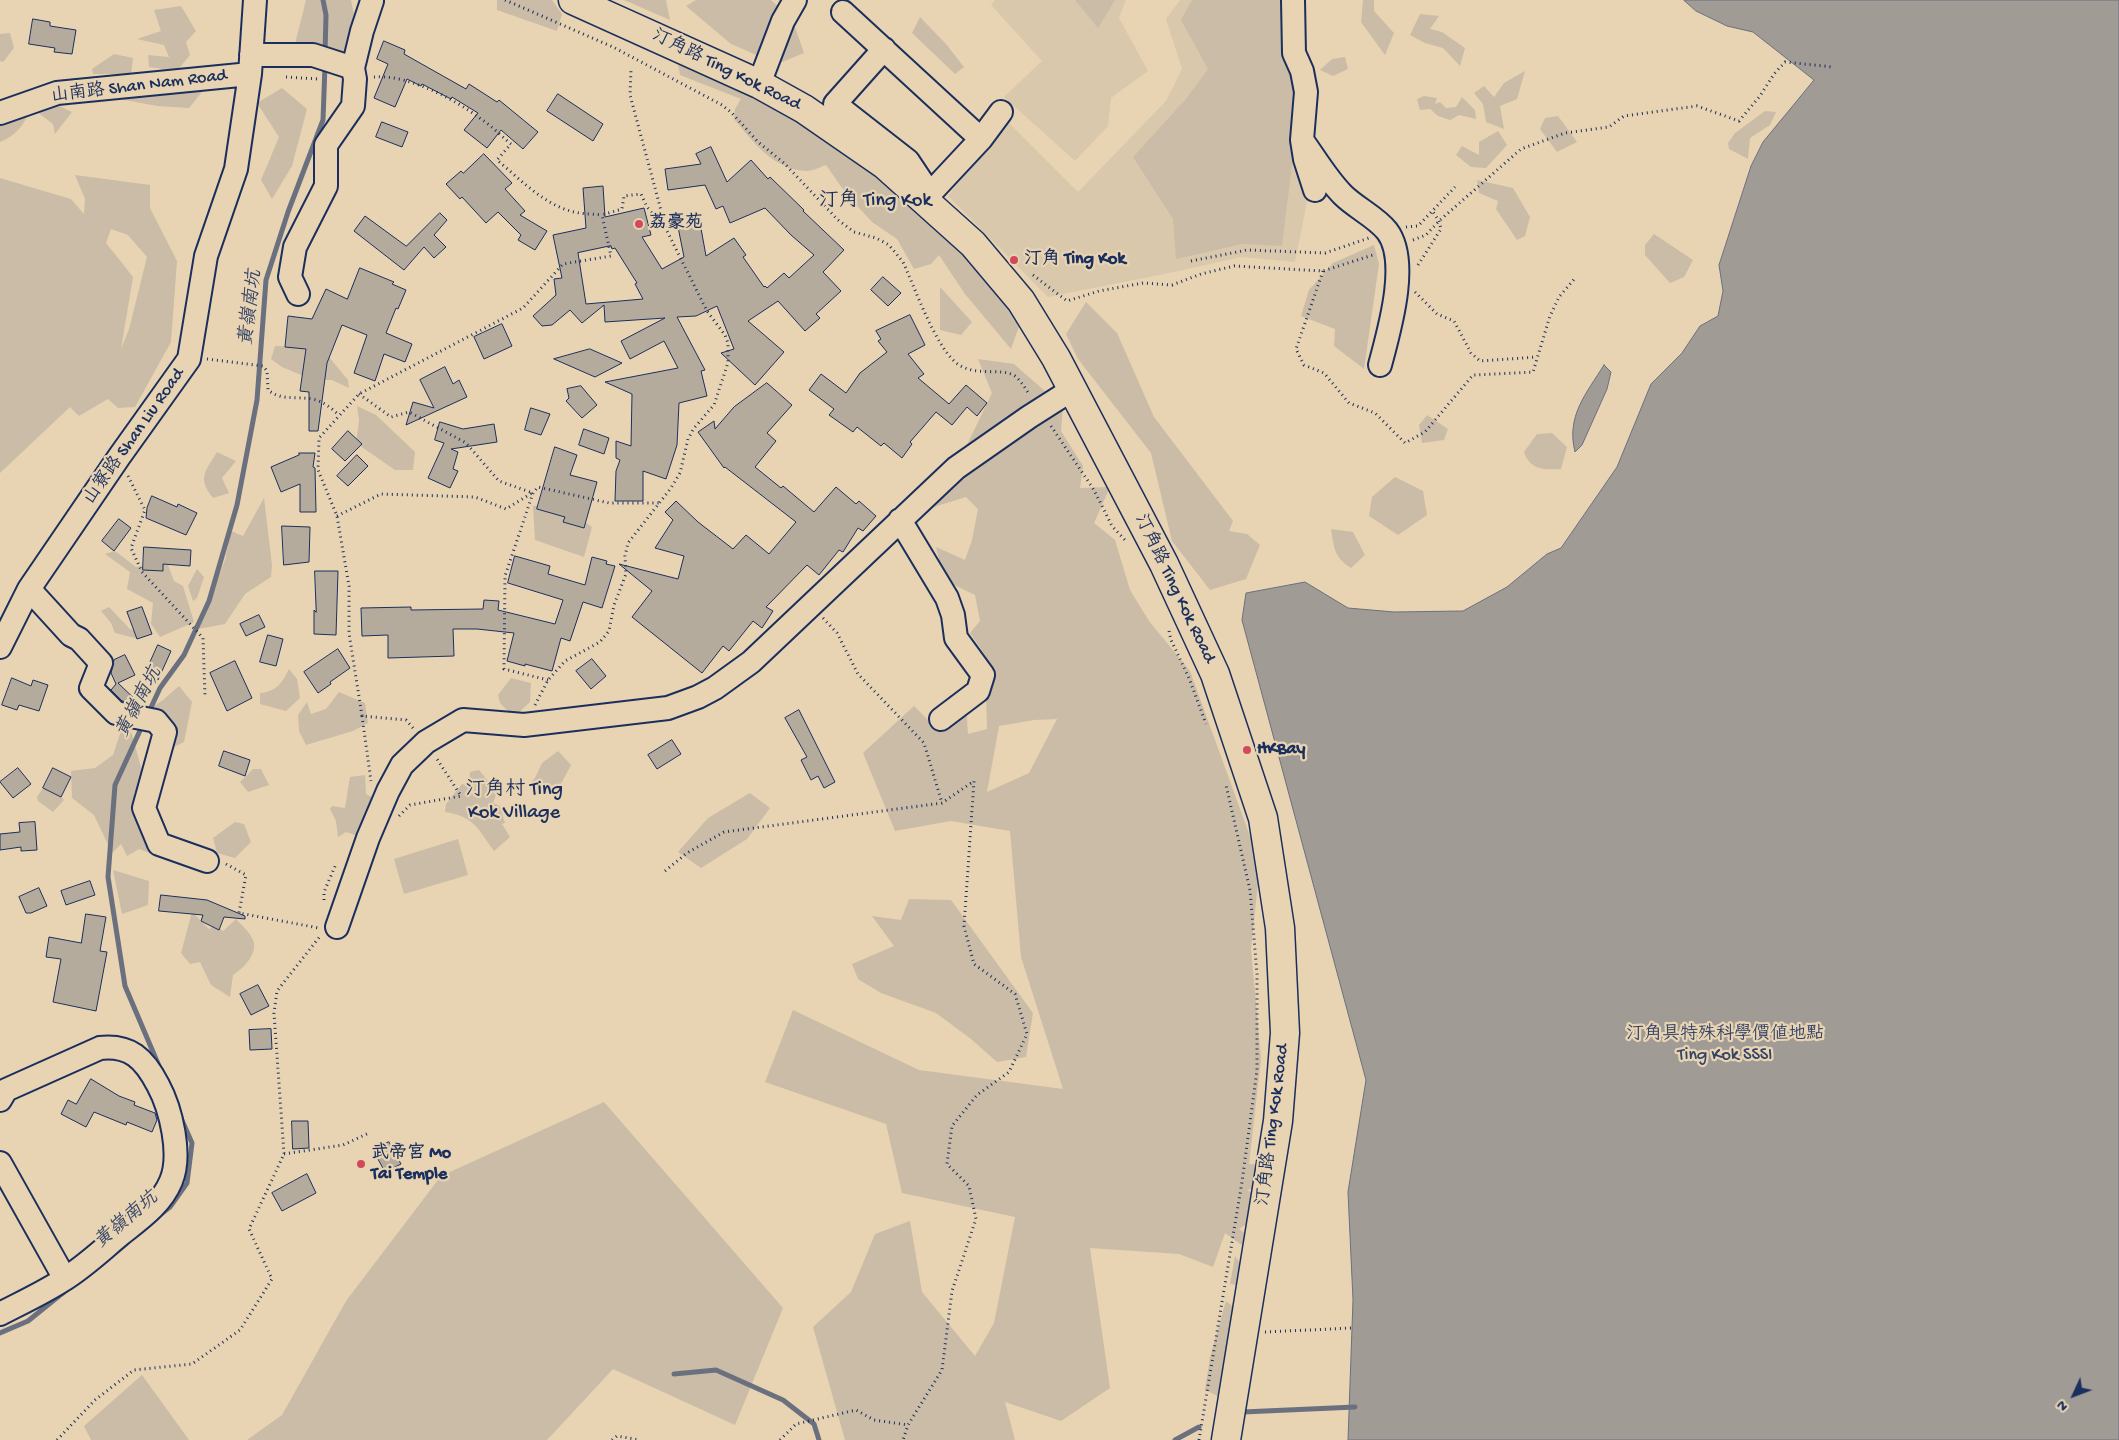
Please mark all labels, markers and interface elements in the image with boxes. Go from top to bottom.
street label: 汀角路 Ting Kok Road [648,26,804,116]
street label: 山南路 Shan Nam Road [50,65,228,109]
district label: 汀角 Ting Kok [819,190,931,214]
place label: 荔豪苑 [649,213,703,235]
marker: 荔豪苑 [633,218,645,230]
place label: 汀角 Ting Kok [1024,249,1125,271]
marker: 汀角 Ting Kok [1008,254,1020,266]
water label: 黃嶺南坑 [236,269,268,347]
street label: 山寮路 Shan Liu Road [80,365,190,509]
street label: 汀角路 Ting Kok Road [1129,511,1219,667]
water label: 黃嶺南坑 [112,664,168,742]
place label: HKBay [1257,739,1305,761]
marker: HKBay [1241,744,1253,756]
district label: 汀角村 Ting Kok Village [461,779,567,826]
park label: 汀角具特殊科學價值地點 Ting Kok SSSI [1626,1024,1824,1066]
street label: 汀角路 Ting Kok Road [1253,1043,1295,1207]
place label: 武帝宮 Mo Tai Temple [371,1143,451,1186]
marker: 武帝宮 Mo Tai Temple [355,1158,367,1170]
water label: 黃嶺南坑 [91,1188,163,1254]
north arrow [2049,1370,2099,1420]
text: N [2053,1396,2072,1415]

